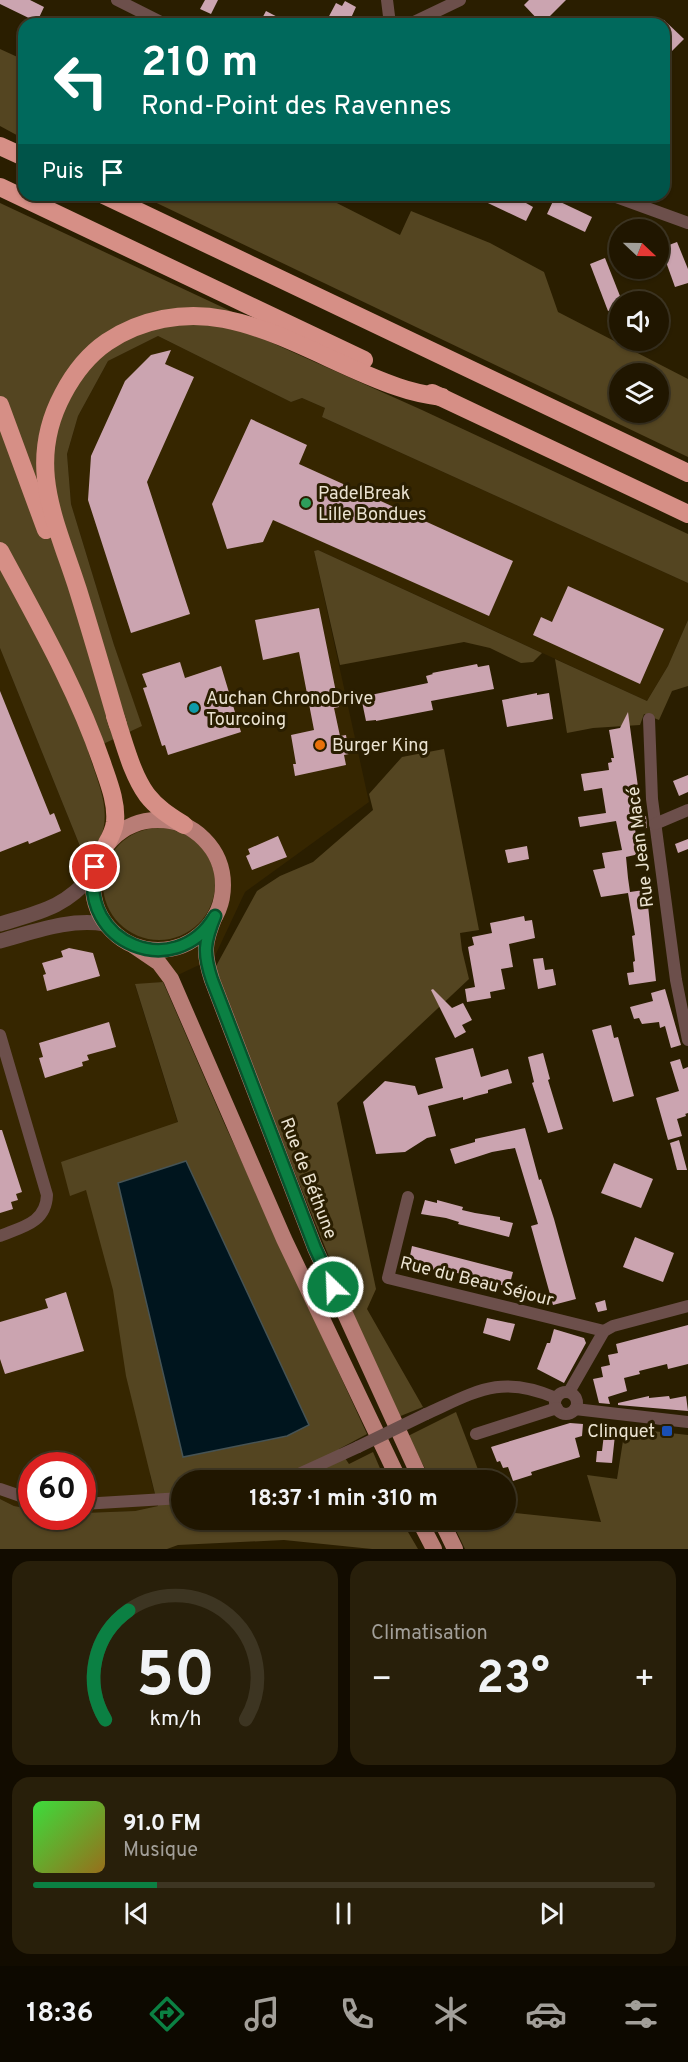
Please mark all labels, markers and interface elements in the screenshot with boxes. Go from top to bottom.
text: 210 m [141,38,258,91]
icon: left [42,42,120,120]
text: Rond-Point des Ravennes [141,90,452,124]
icon: arrive [96,156,129,189]
text: Puis [42,159,84,186]
north arrow [609,219,669,279]
map controls [609,219,669,423]
button: sound [609,291,669,351]
button: layers [609,363,669,423]
place label: PadelBreak Lille Bondues [318,483,426,527]
marker: PadelBreak Lille Bondues [299,496,313,510]
place label: Auchan ChronoDrive Tourcoing [206,688,373,732]
marker: Auchan ChronoDrive Tourcoing [187,701,201,715]
place label: Burger King [332,735,429,758]
marker: Burger King [313,738,327,752]
street label: Rue Jean Macé [623,785,660,909]
pin [69,841,120,892]
icon: arrive [78,850,111,883]
street label: Rue de Béthune [274,1115,341,1243]
street label: Rue du Beau Séjour [397,1252,556,1313]
position arrow [301,1255,365,1319]
place label: Clinquet [587,1421,655,1444]
marker: Clinquet [660,1424,674,1438]
speed limit sign: 60 [18,1452,96,1530]
text: 18:37 · 1 min · 310 m [249,1486,438,1513]
text: Climatisation [371,1621,488,1647]
text: 50 [135,1639,215,1718]
text: 23° [476,1652,550,1709]
text: − [371,1660,392,1702]
text: + [634,1660,655,1702]
text: km/h [149,1706,201,1733]
text: 91.0 FM [123,1811,201,1838]
text: Musique [123,1838,198,1864]
icon: previous [120,1897,153,1930]
icon: pause [327,1897,360,1930]
icon: next [535,1897,568,1930]
icon: directions [146,1993,188,2035]
icon: music [241,1993,283,2035]
icon: phone [336,1993,378,2035]
icon: climate [430,1993,472,2035]
icon: car [525,1993,567,2035]
icon: filters [620,1993,662,2035]
text: 18:36 [26,1997,93,2031]

